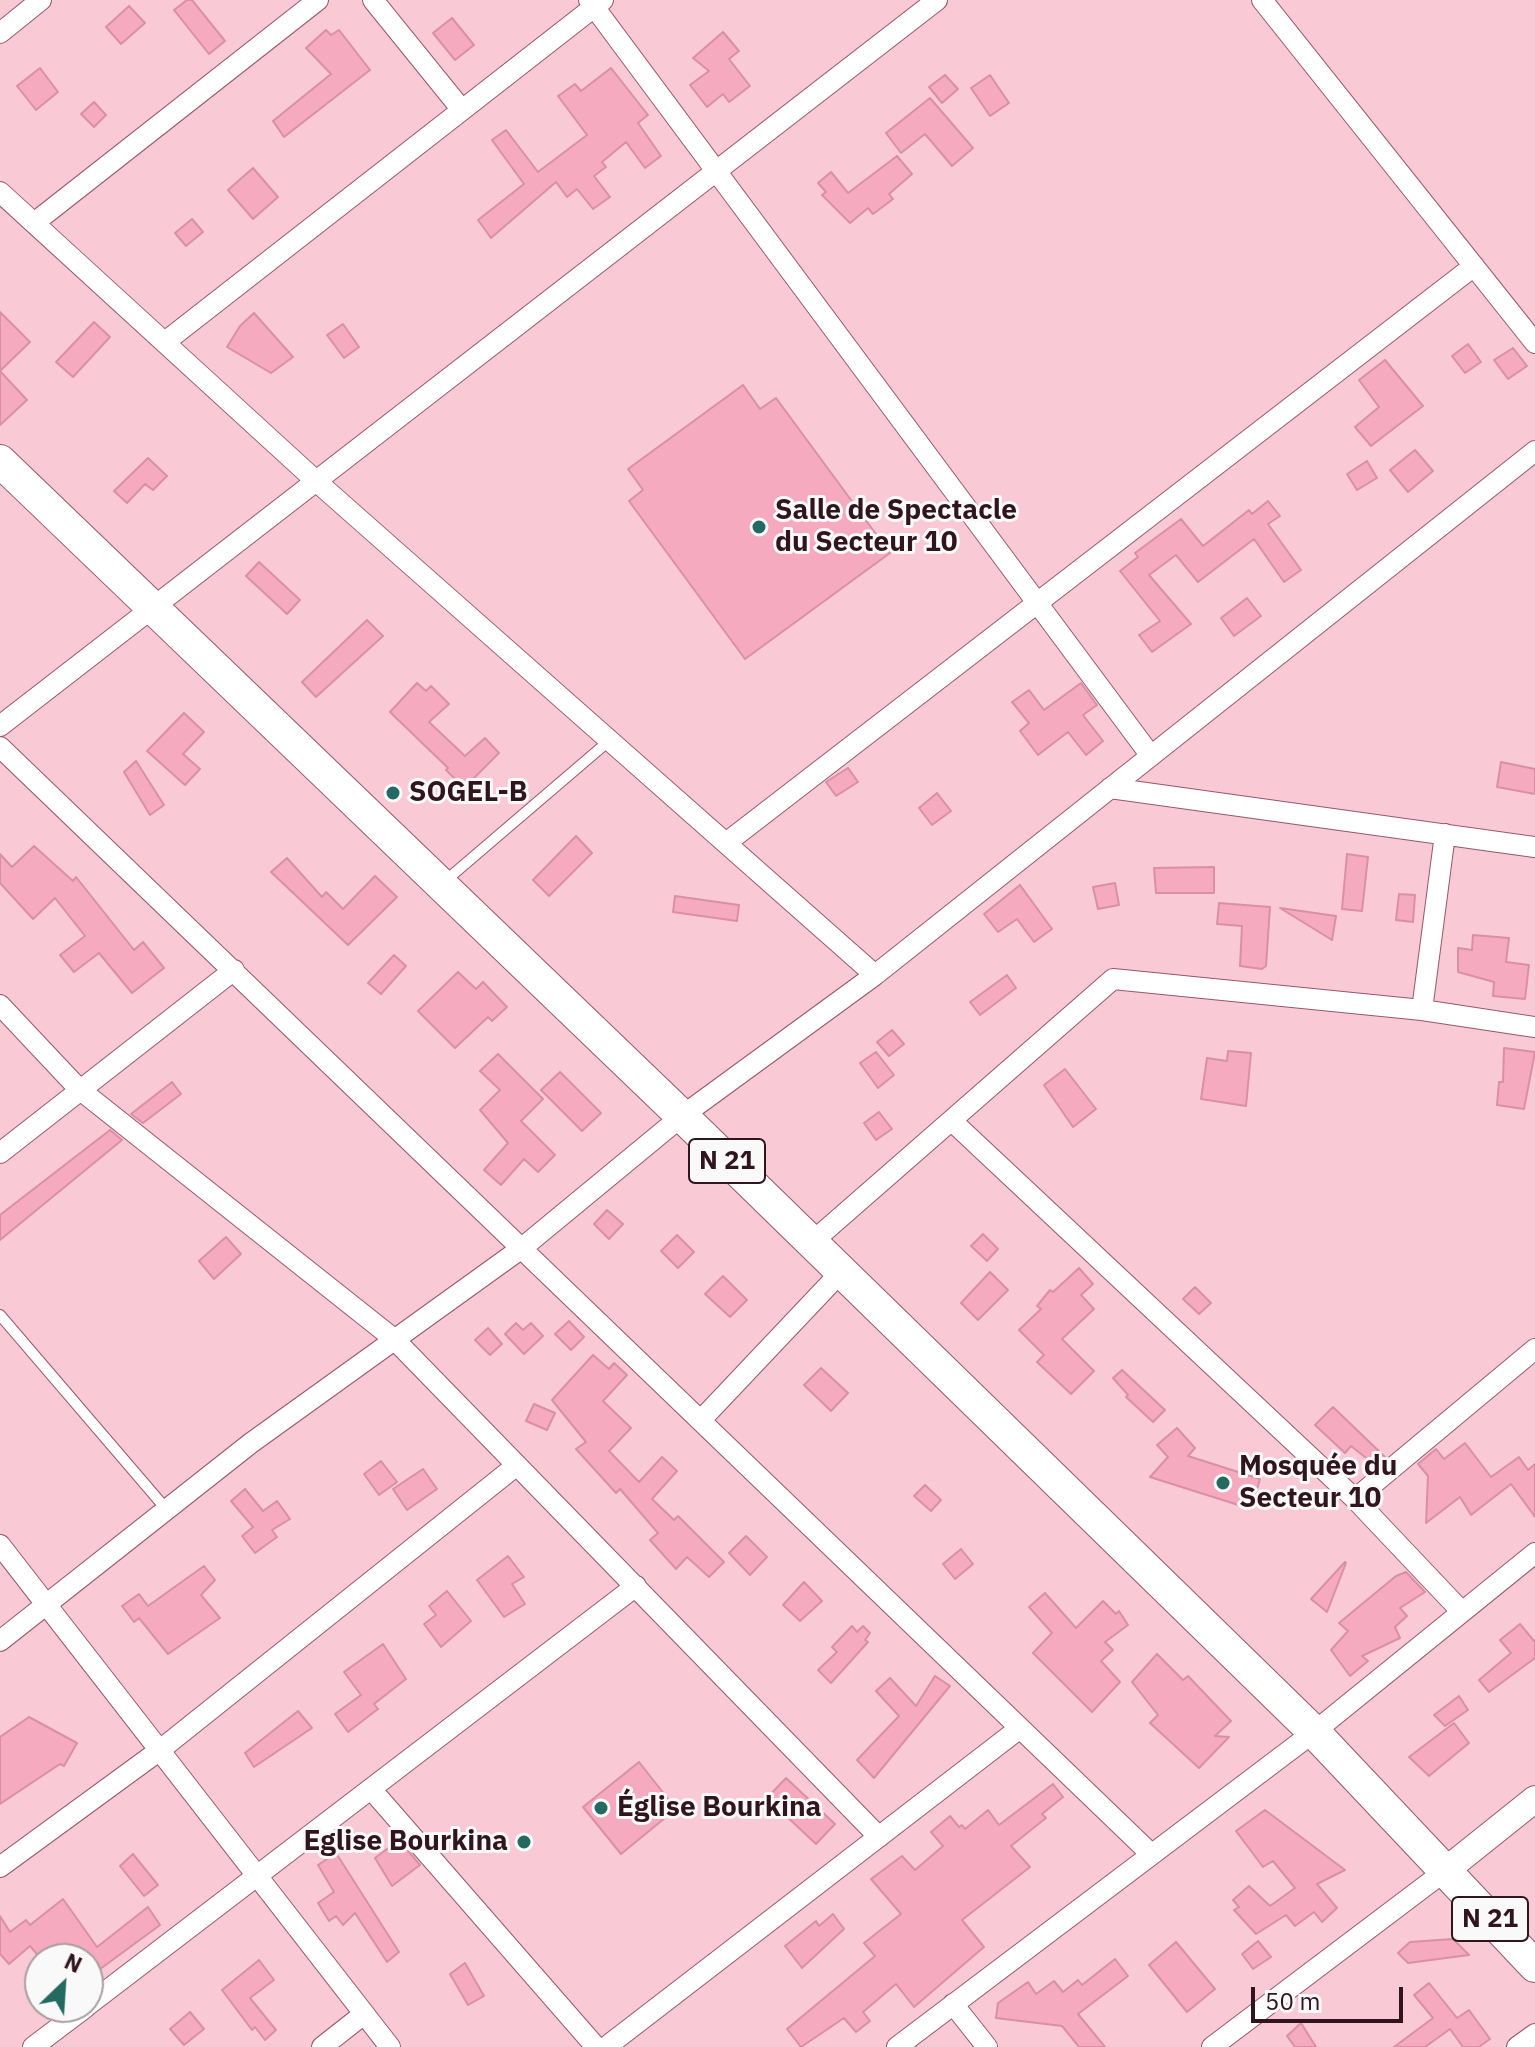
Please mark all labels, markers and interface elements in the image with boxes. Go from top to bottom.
place label: Salle de Spectacle du Secteur 10 [775,494,1017,560]
marker: Salle de Spectacle du Secteur 10 [750,518,768,536]
place label: SOGEL-B [409,776,527,810]
marker: SOGEL-B [384,784,402,802]
road number: N 21 [689,1139,765,1183]
place label: Mosquée du Secteur 10 [1239,1450,1397,1516]
marker: Mosquée du Secteur 10 [1214,1474,1232,1492]
place label: Église Bourkina [617,1791,822,1825]
marker: Église Bourkina [592,1799,610,1817]
place label: Eglise Bourkina [303,1825,508,1859]
marker: Eglise Bourkina [515,1833,533,1851]
road number: N 21 [1452,1897,1528,1941]
north arrow [24,1943,104,2023]
text: N [60,1946,87,1979]
scale bar [1255,1971,1407,2021]
text: 50 m [1265,1985,1320,2017]

